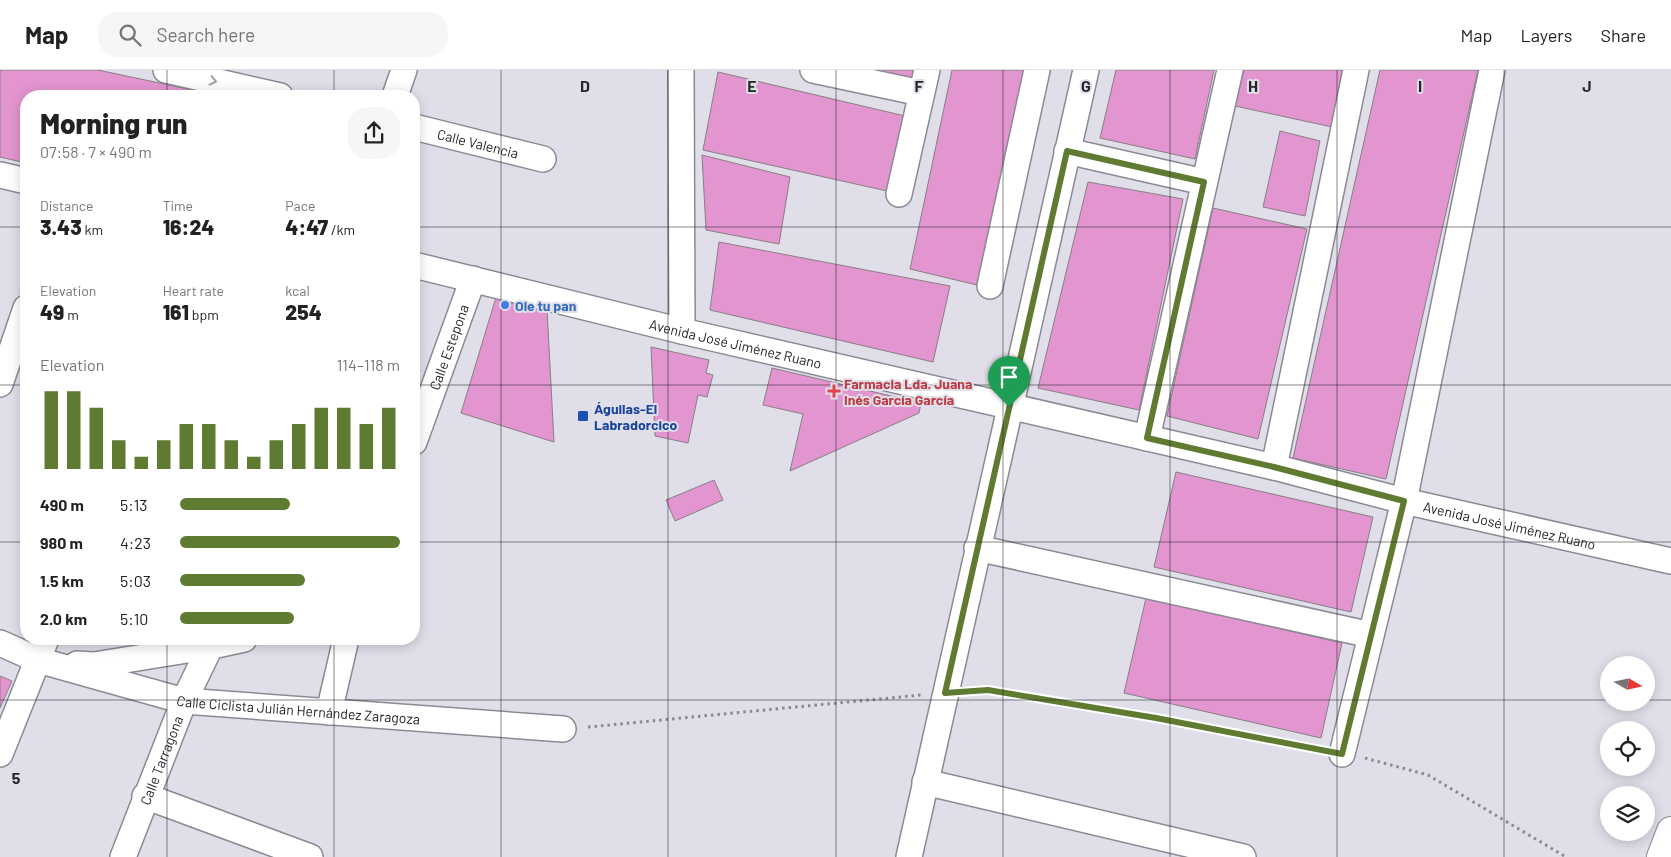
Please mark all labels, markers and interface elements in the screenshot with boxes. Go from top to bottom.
search box [98,12,448,57]
text: Map [25,20,68,49]
icon: search [116,21,144,49]
text: Search here [156,23,255,46]
text: Map [1460,24,1492,46]
text: Layers [1520,24,1573,46]
text: Share [1601,24,1646,46]
one-way arrow [209,75,218,86]
text: D [580,76,590,95]
text: E [747,76,757,95]
text: F [915,76,924,95]
text: G [1081,76,1091,95]
text: H [1248,76,1258,95]
text: I [1418,76,1422,95]
text: J [1582,76,1592,95]
text: Morning run [40,106,188,140]
button: share [348,107,400,159]
street label: Calle Valencia [436,125,520,161]
text: 07:58 · 7 × 490 m [40,142,152,161]
text: Distance [40,197,93,214]
text: Time [163,197,193,214]
text: Pace [285,197,315,214]
text: 3.43 [40,214,82,239]
text: 16:24 [163,214,214,239]
text: 4:47 [285,214,328,239]
text: km [82,221,103,238]
text: /km [328,221,355,238]
text: Elevation [40,282,96,299]
text: Heart rate [163,282,224,299]
text: kcal [285,282,310,299]
place label: Ole tu pan [515,297,576,314]
text: 49 [40,299,64,324]
text: 161 [163,299,189,324]
text: 254 [285,299,322,324]
marker: Ole tu pan [499,299,511,311]
street label: Calle Estepona [425,302,472,392]
text: m [64,306,79,323]
text: bpm [189,306,219,323]
street label: Avenida José Jiménez Ruano [648,315,823,371]
text: Elevation [40,355,104,374]
text: 114–118 m [337,355,400,374]
pin [988,356,1030,407]
icon: arrive [995,363,1023,391]
place label: Farmacia Lda. Juana Inés García García [844,375,972,408]
marker: Farmacia Lda. Juana Inés García García [828,385,840,397]
place label: Águilas-El Labradorcico [594,400,677,433]
marker: Águilas-El Labradorcico [576,409,590,423]
text: 490 m [40,495,84,514]
text: 5:13 [120,495,148,514]
street label: Avenida José Jiménez Ruano [1422,497,1597,552]
text: 980 m [40,533,83,552]
text: 4:23 [120,533,151,552]
text: 1.5 km [40,571,84,590]
text: 5:03 [120,571,151,590]
text: 2.0 km [40,609,87,628]
text: 5:10 [120,609,148,628]
north arrow [1600,656,1655,711]
map controls [1600,656,1655,841]
street label: Calle Ciclista Julián Hernández Zaragoza [175,691,421,727]
street label: Calle Tarragona [136,713,186,807]
button: locate [1600,721,1655,776]
text: 5 [12,768,21,787]
button: layers [1600,786,1655,841]

